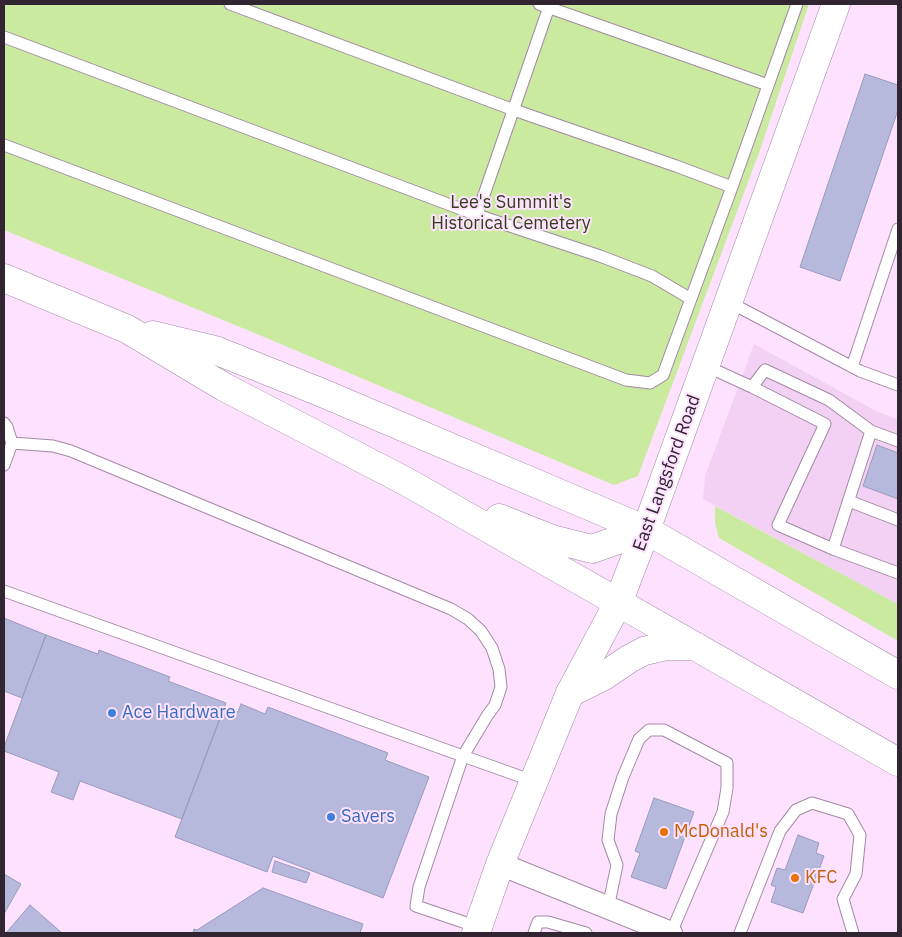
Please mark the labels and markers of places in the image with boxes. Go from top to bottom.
place label: Ace Hardware [122,702,236,724]
marker: Ace Hardware [106,707,118,719]
place label: Savers [341,806,395,828]
marker: Savers [325,811,337,823]
place label: McDonald's [674,821,768,843]
marker: McDonald's [658,826,670,838]
place label: KFC [805,867,837,889]
marker: KFC [789,872,801,884]

